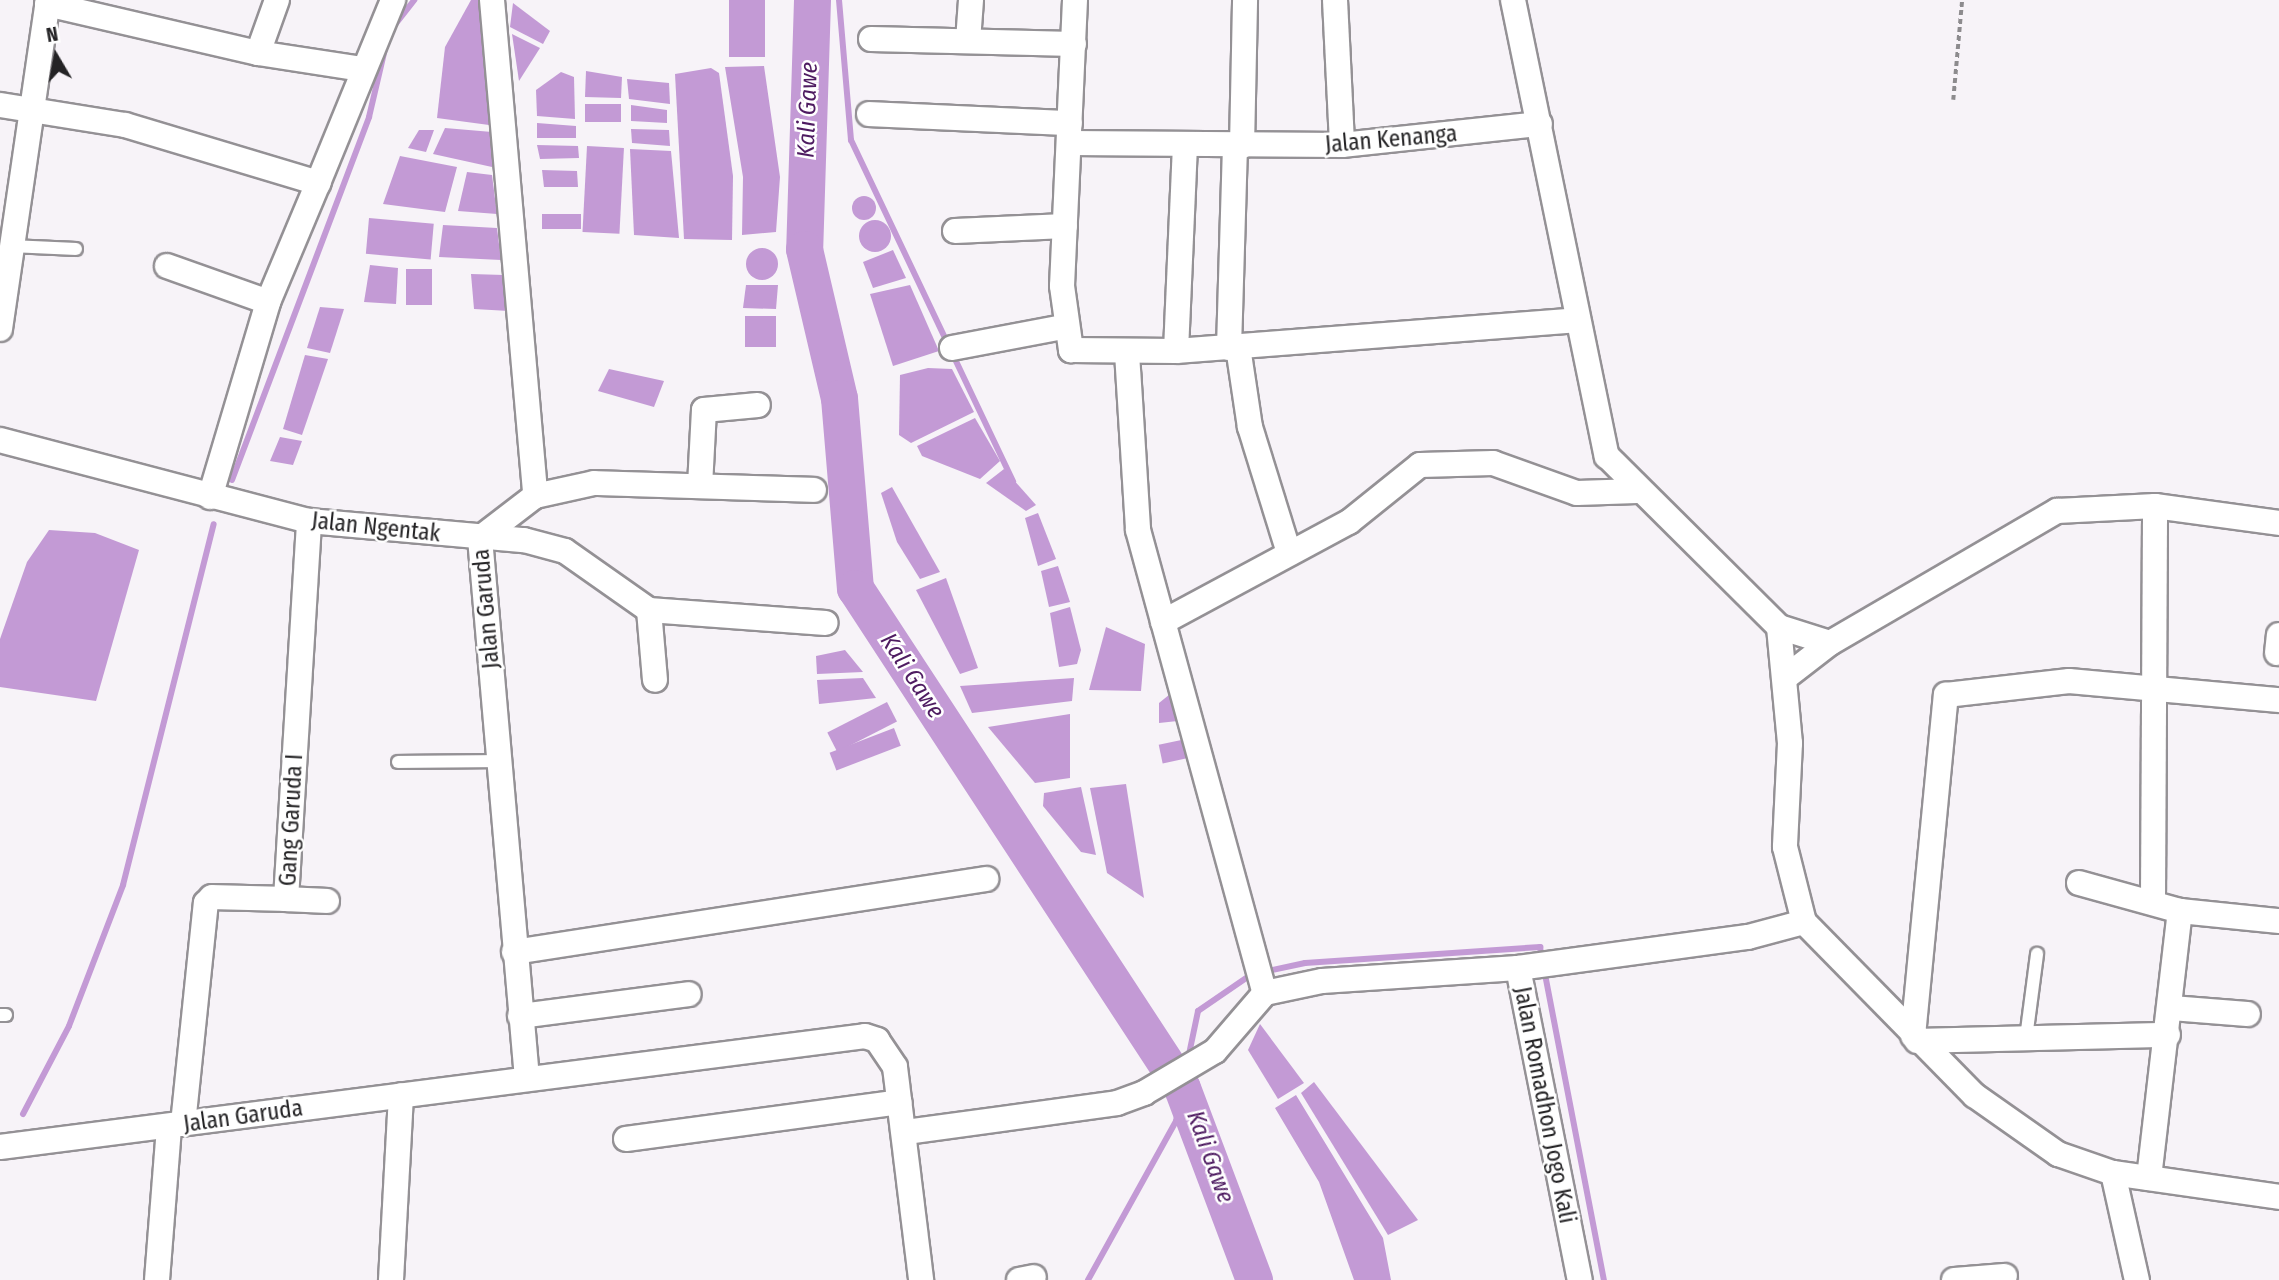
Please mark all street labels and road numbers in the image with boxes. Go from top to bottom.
street label: Jalan Kenanga [1324,119,1458,159]
street label: Jalan Ngentak [310,507,442,547]
street label: Jalan Garuda [467,548,505,670]
street label: Gang Garuda I [274,753,308,887]
street label: Jalan Romadhon Jogo Kali [1508,984,1582,1226]
street label: Jalan Garuda [182,1094,304,1138]

